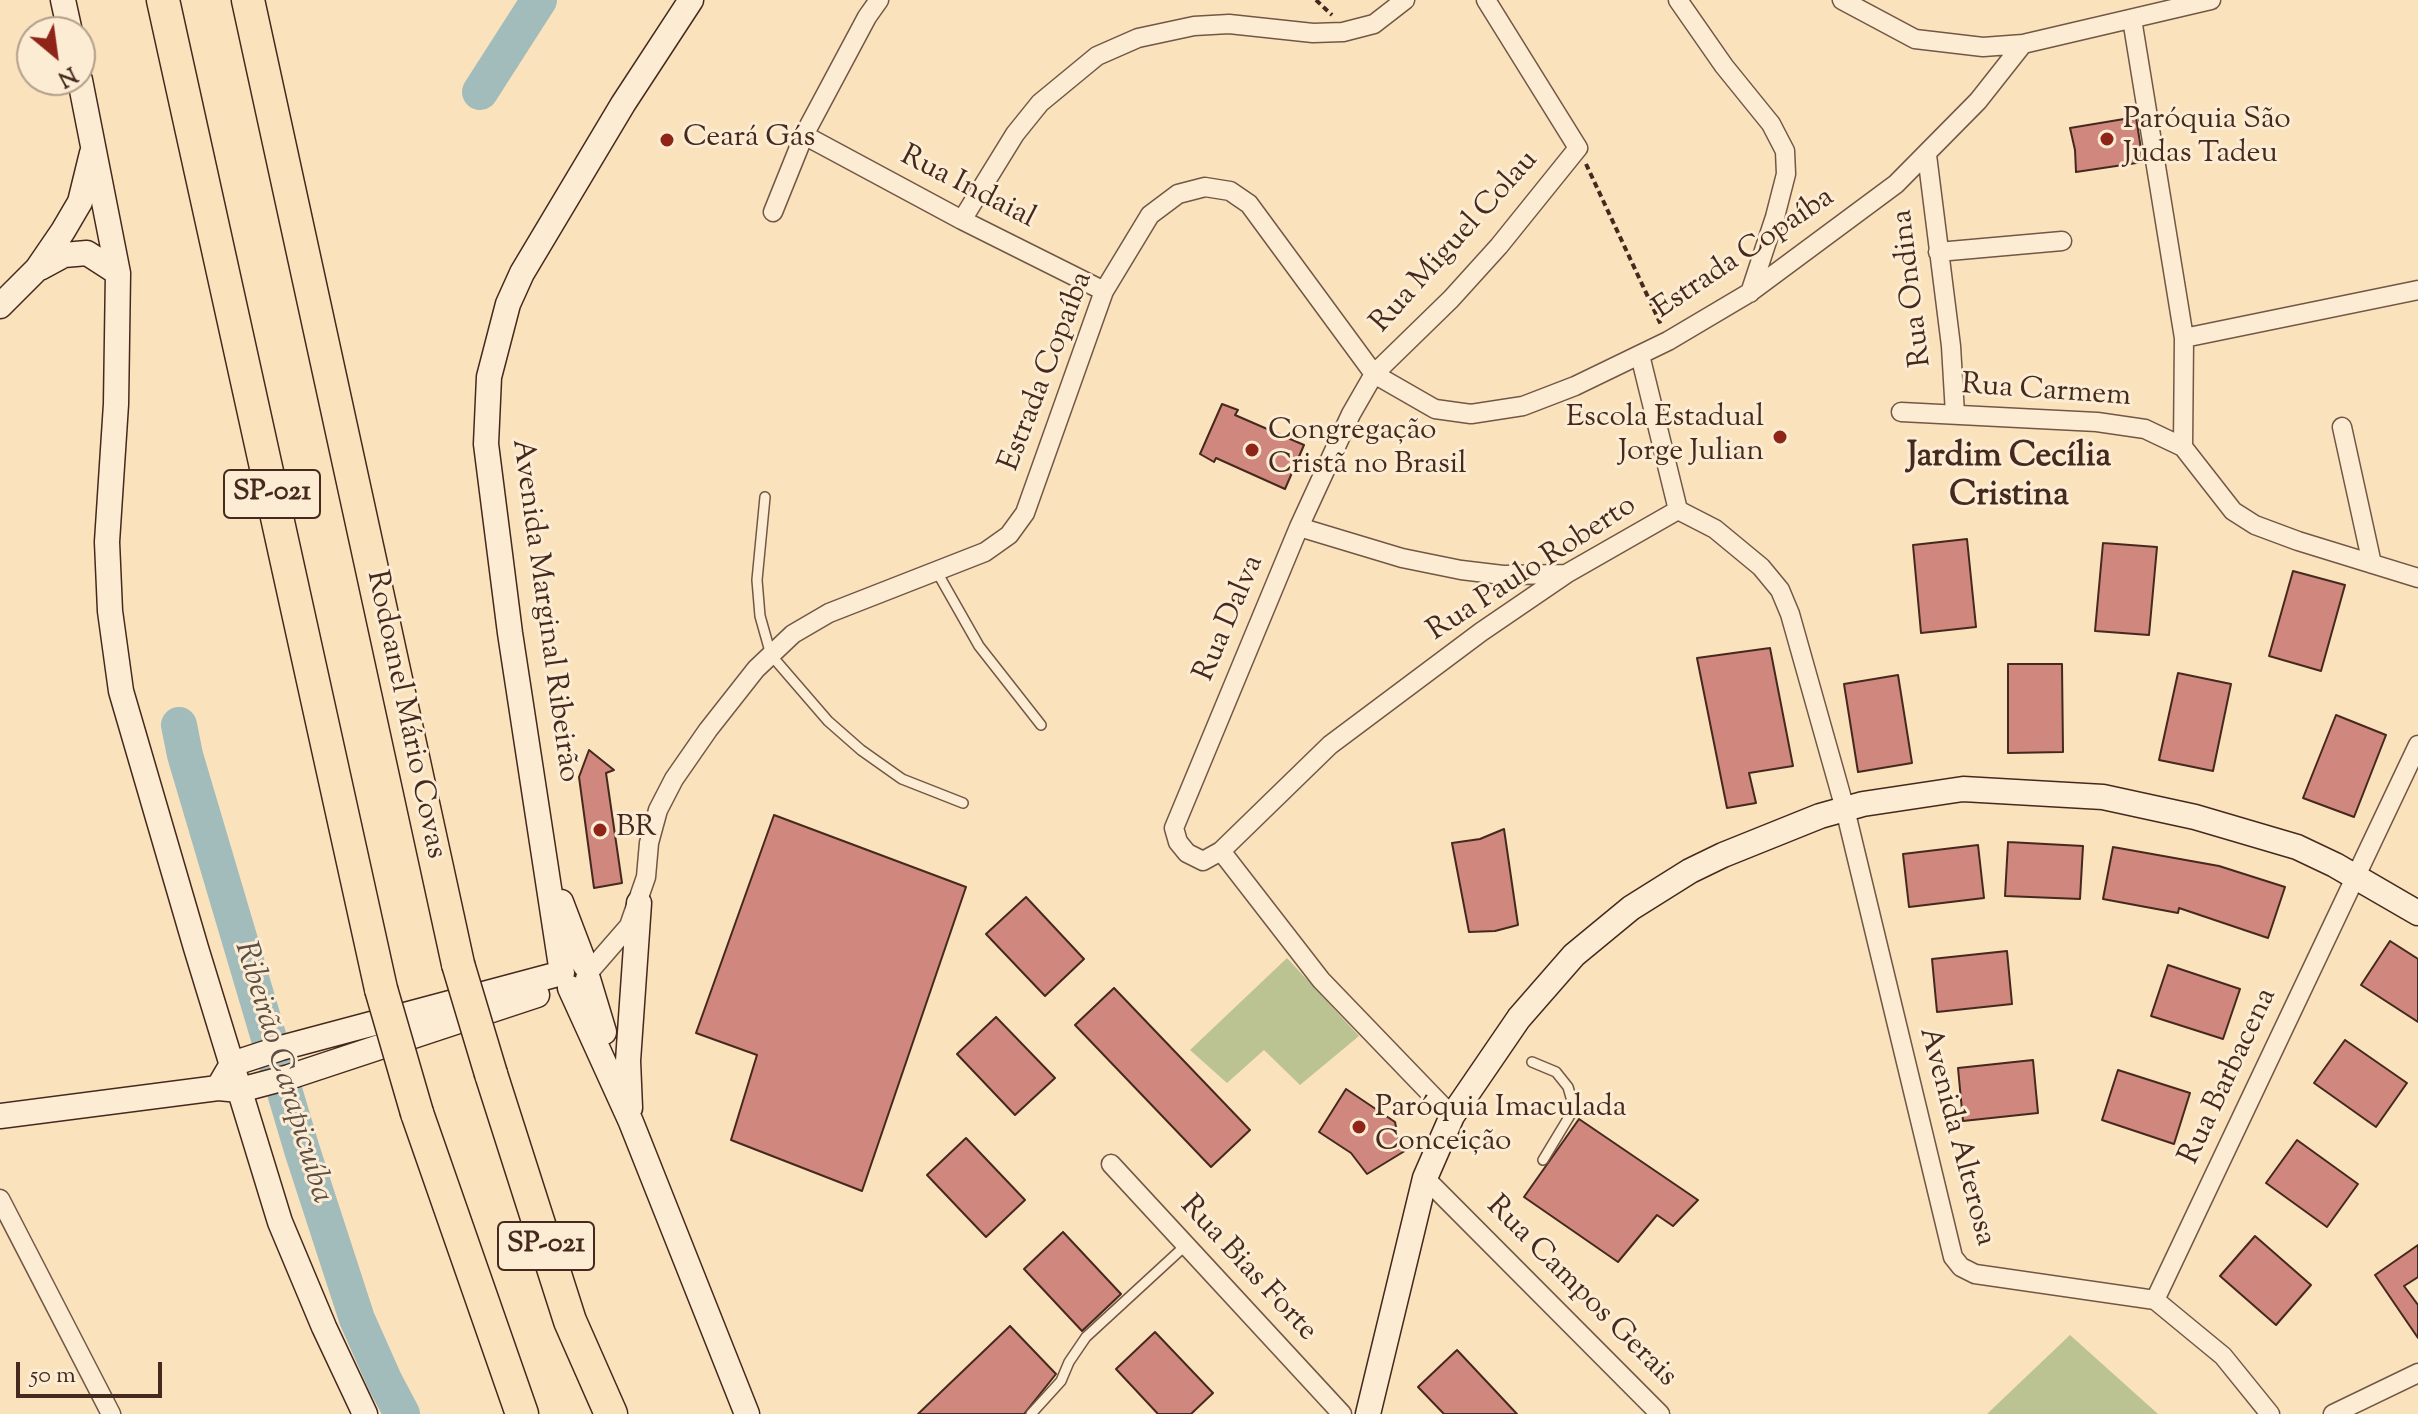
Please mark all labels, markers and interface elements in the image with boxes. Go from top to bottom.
north arrow [16,16,96,96]
text: N [51,57,82,93]
place label: Paróquia São Judas Tadeu [2123,104,2291,174]
place label: Ceará Gás [683,122,815,158]
marker: Paróquia São Judas Tadeu [2098,130,2116,148]
marker: Ceará Gás [658,131,676,149]
street label: Rua Indaial [893,140,1041,238]
street label: Rua Miguel Colau [1365,144,1547,342]
street label: Estrada Copaíba [1648,181,1842,329]
street label: Rua Ondina [1886,207,1942,369]
street label: Estrada Copaíba [993,267,1103,477]
street label: Rua Carmem [1960,369,2132,417]
place label: Escola Estadual Jorge Julian [1566,402,1764,472]
place label: Congregação Cristã no Brasil [1268,415,1467,486]
marker: Escola Estadual Jorge Julian [1771,428,1789,446]
street label: Avenida Marginal Ribeirão [501,437,585,785]
district label: Jardim Cecília Cristina [1907,439,2111,518]
marker: Congregação Cristã no Brasil [1243,441,1261,459]
road number: SP-021 [224,470,320,518]
street label: Rua Paulo Roberto [1422,489,1644,651]
street label: Rua Dalva [1188,551,1274,687]
street label: Rodoanel Mário Covas [356,568,452,862]
place label: BR [616,812,656,848]
marker: BR [591,821,609,839]
water label: Ribeirão Carapicuíba [223,938,339,1208]
street label: Rua Barbacena [2173,983,2287,1171]
street label: Avenida Alterosa [1909,1024,2001,1250]
place label: Paróquia Imaculada Conceição [1375,1092,1627,1162]
marker: Paróquia Imaculada Conceição [1350,1118,1368,1136]
street label: Rua Bias Forte [1171,1190,1323,1350]
street label: Rua Campos Gerais [1477,1190,1683,1396]
road number: SP-021 [498,1222,594,1270]
scale bar [20,1346,166,1396]
text: 50 m [30,1359,76,1393]

